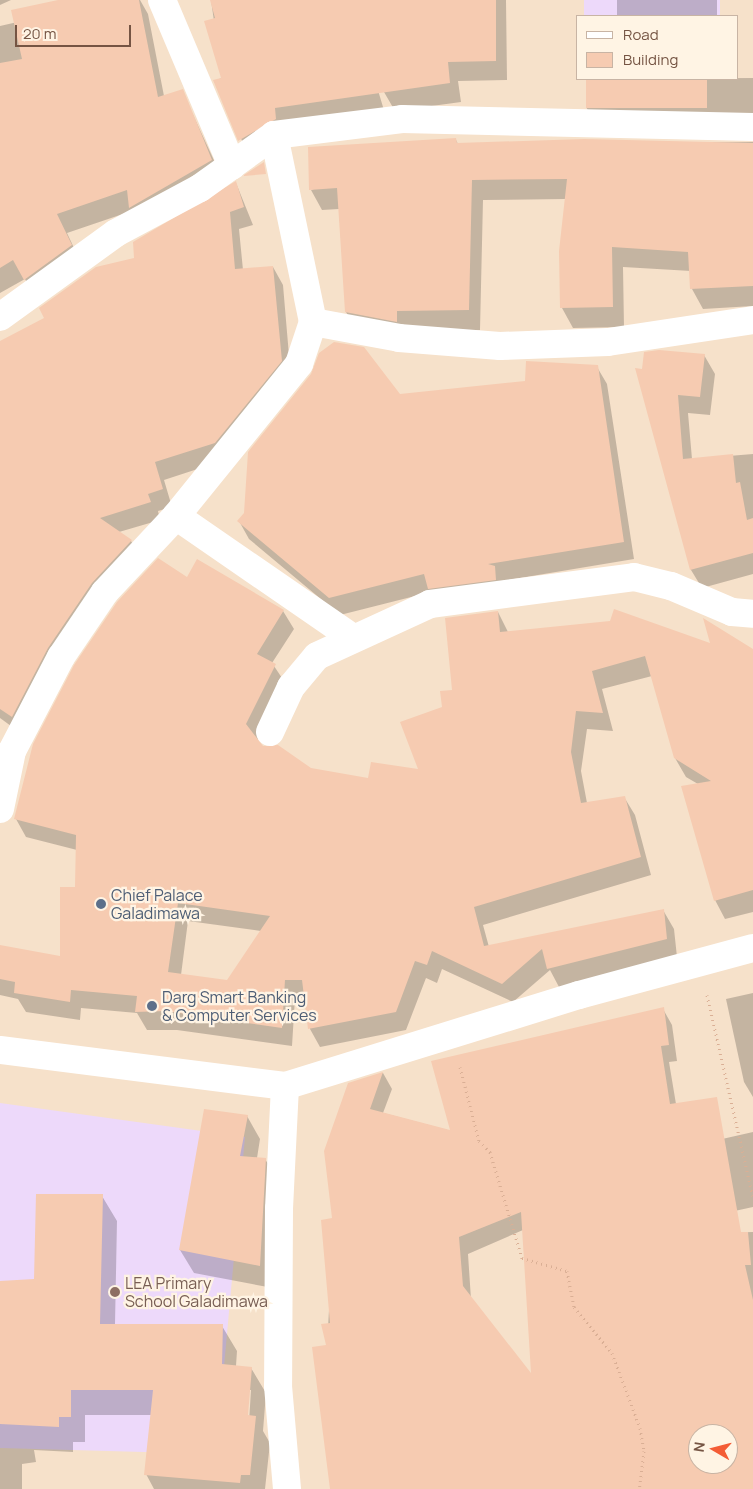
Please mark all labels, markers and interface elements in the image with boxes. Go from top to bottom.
scale bar [18,15,134,47]
legend [576,15,738,80]
text: 20 m [23,23,56,44]
text: Road [623,24,659,45]
text: Building [623,49,678,70]
place label: Chief Palace Galadimawa [111,885,203,923]
marker: Chief Palace Galadimawa [95,898,107,910]
place label: Darg Smart Banking & Computer Services [162,987,317,1025]
marker: Darg Smart Banking & Computer Services [146,1000,158,1012]
place label: LEA Primary School Galadimawa [125,1273,268,1311]
marker: LEA Primary School Galadimawa [109,1286,121,1298]
north arrow [688,1424,738,1474]
text: N [689,1441,709,1453]

